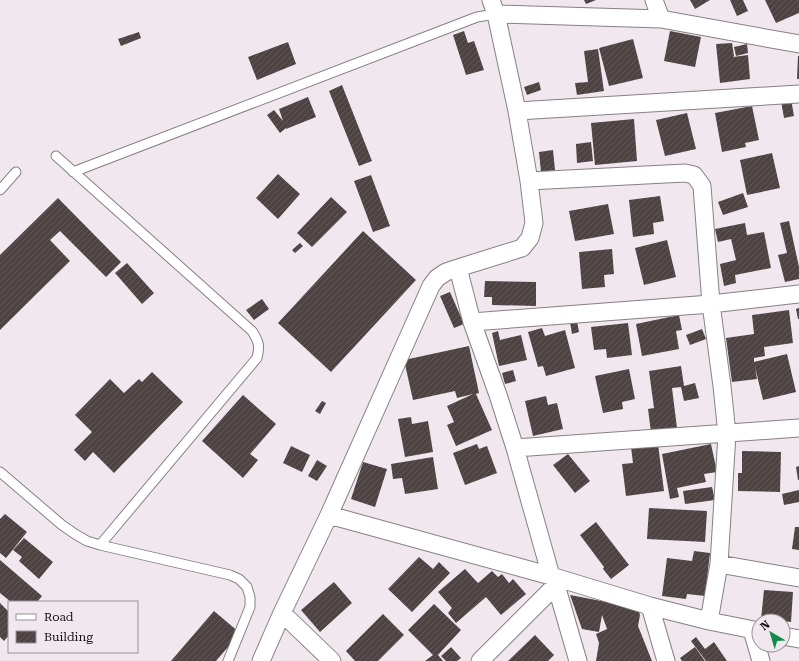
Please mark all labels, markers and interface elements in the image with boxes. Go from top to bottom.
legend [8,601,138,653]
text: Road [44,610,74,624]
north arrow [751,613,791,653]
text: N [758,617,773,633]
text: Building [44,630,93,644]

